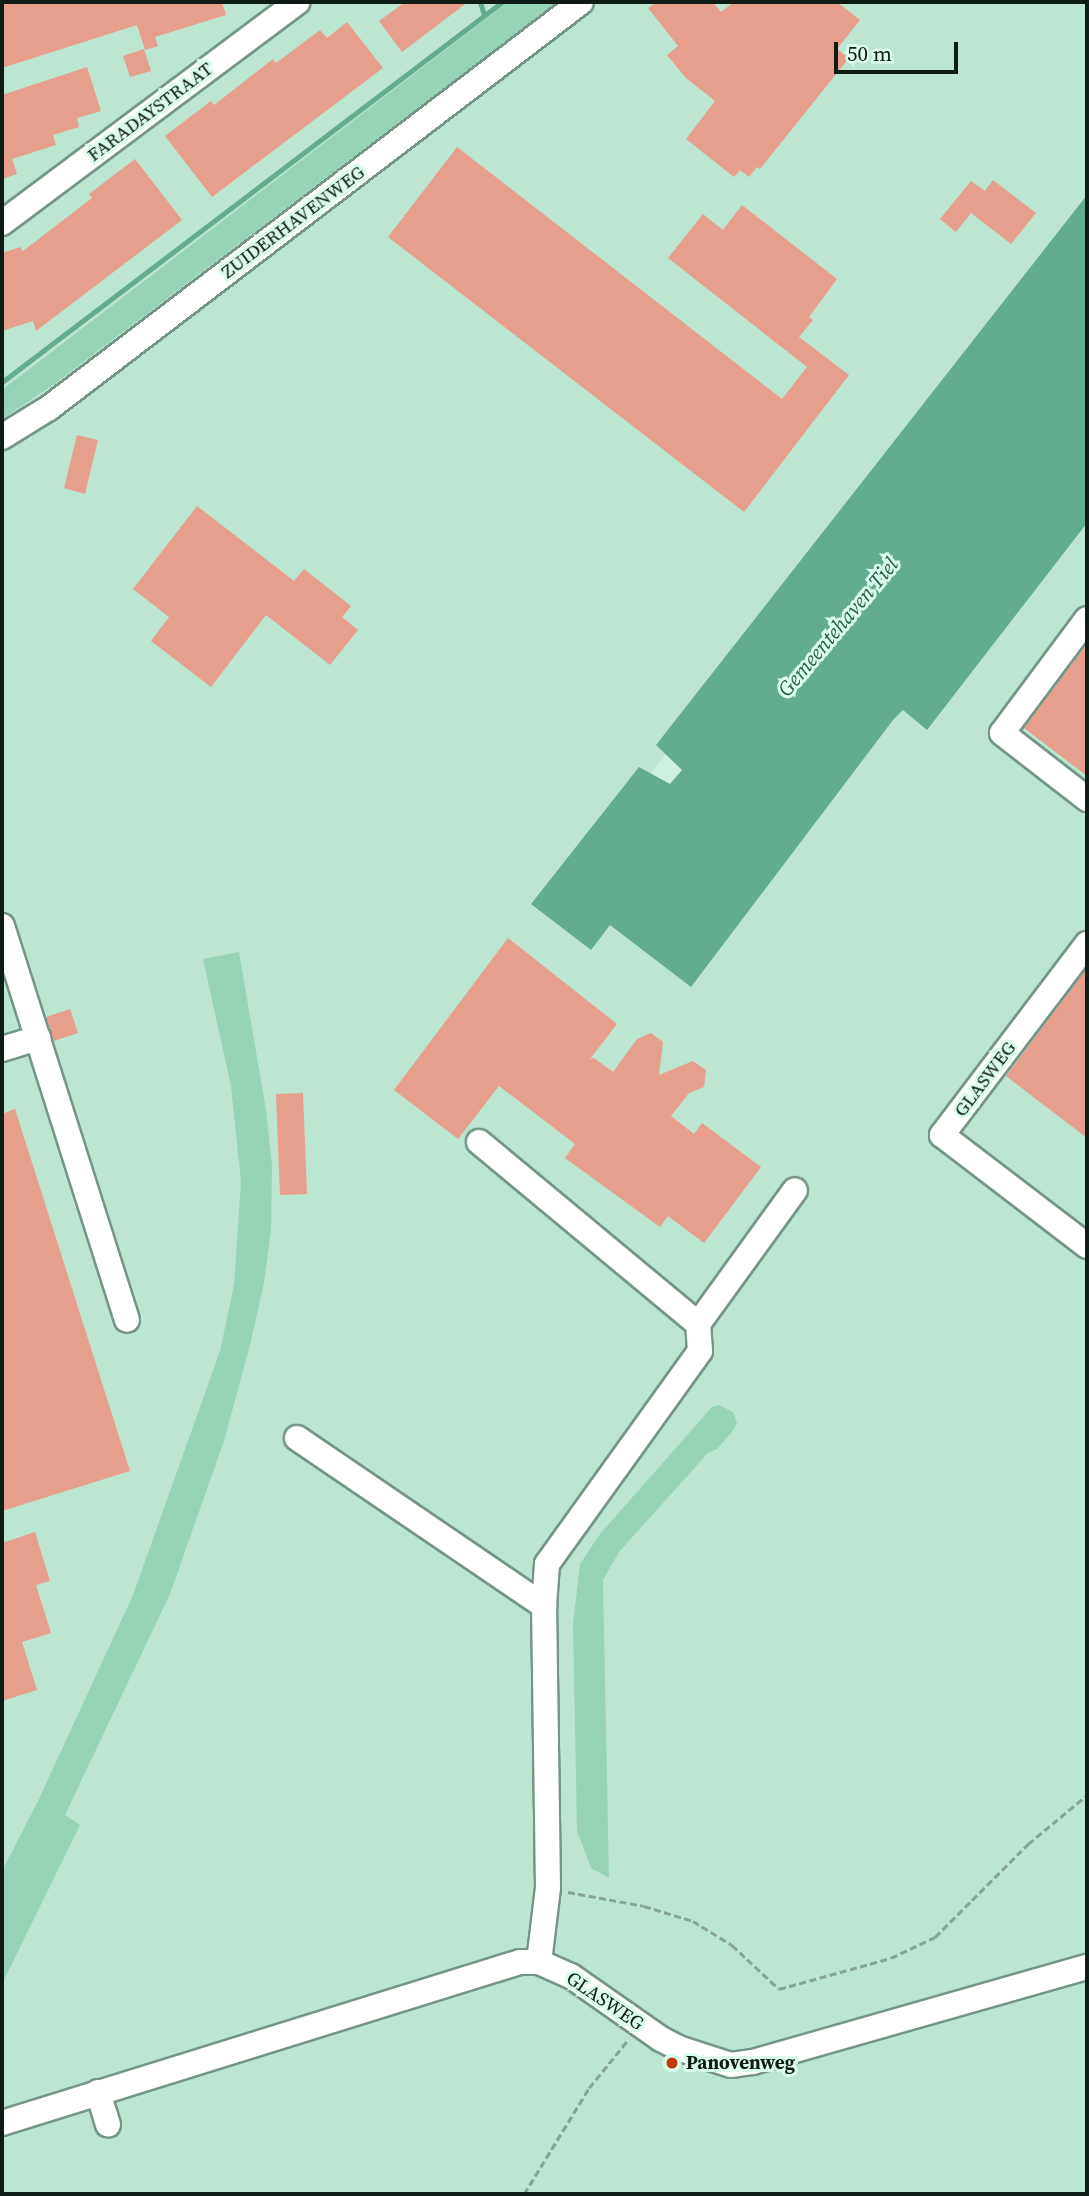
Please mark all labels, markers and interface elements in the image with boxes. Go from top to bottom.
scale bar [837,28,961,72]
text: 50 m [847,39,892,68]
street label: FARADAYSTRAAT [83,57,217,167]
street label: ZUIDERHAVENWEG [217,161,369,283]
water label: Gemeentehaven Tiel [773,552,903,702]
street label: GLASWEG [949,1037,1021,1121]
street label: GLASWEG [562,1967,648,2035]
place label: Panovenweg [686,2052,795,2074]
marker: Panovenweg [664,2055,680,2071]

